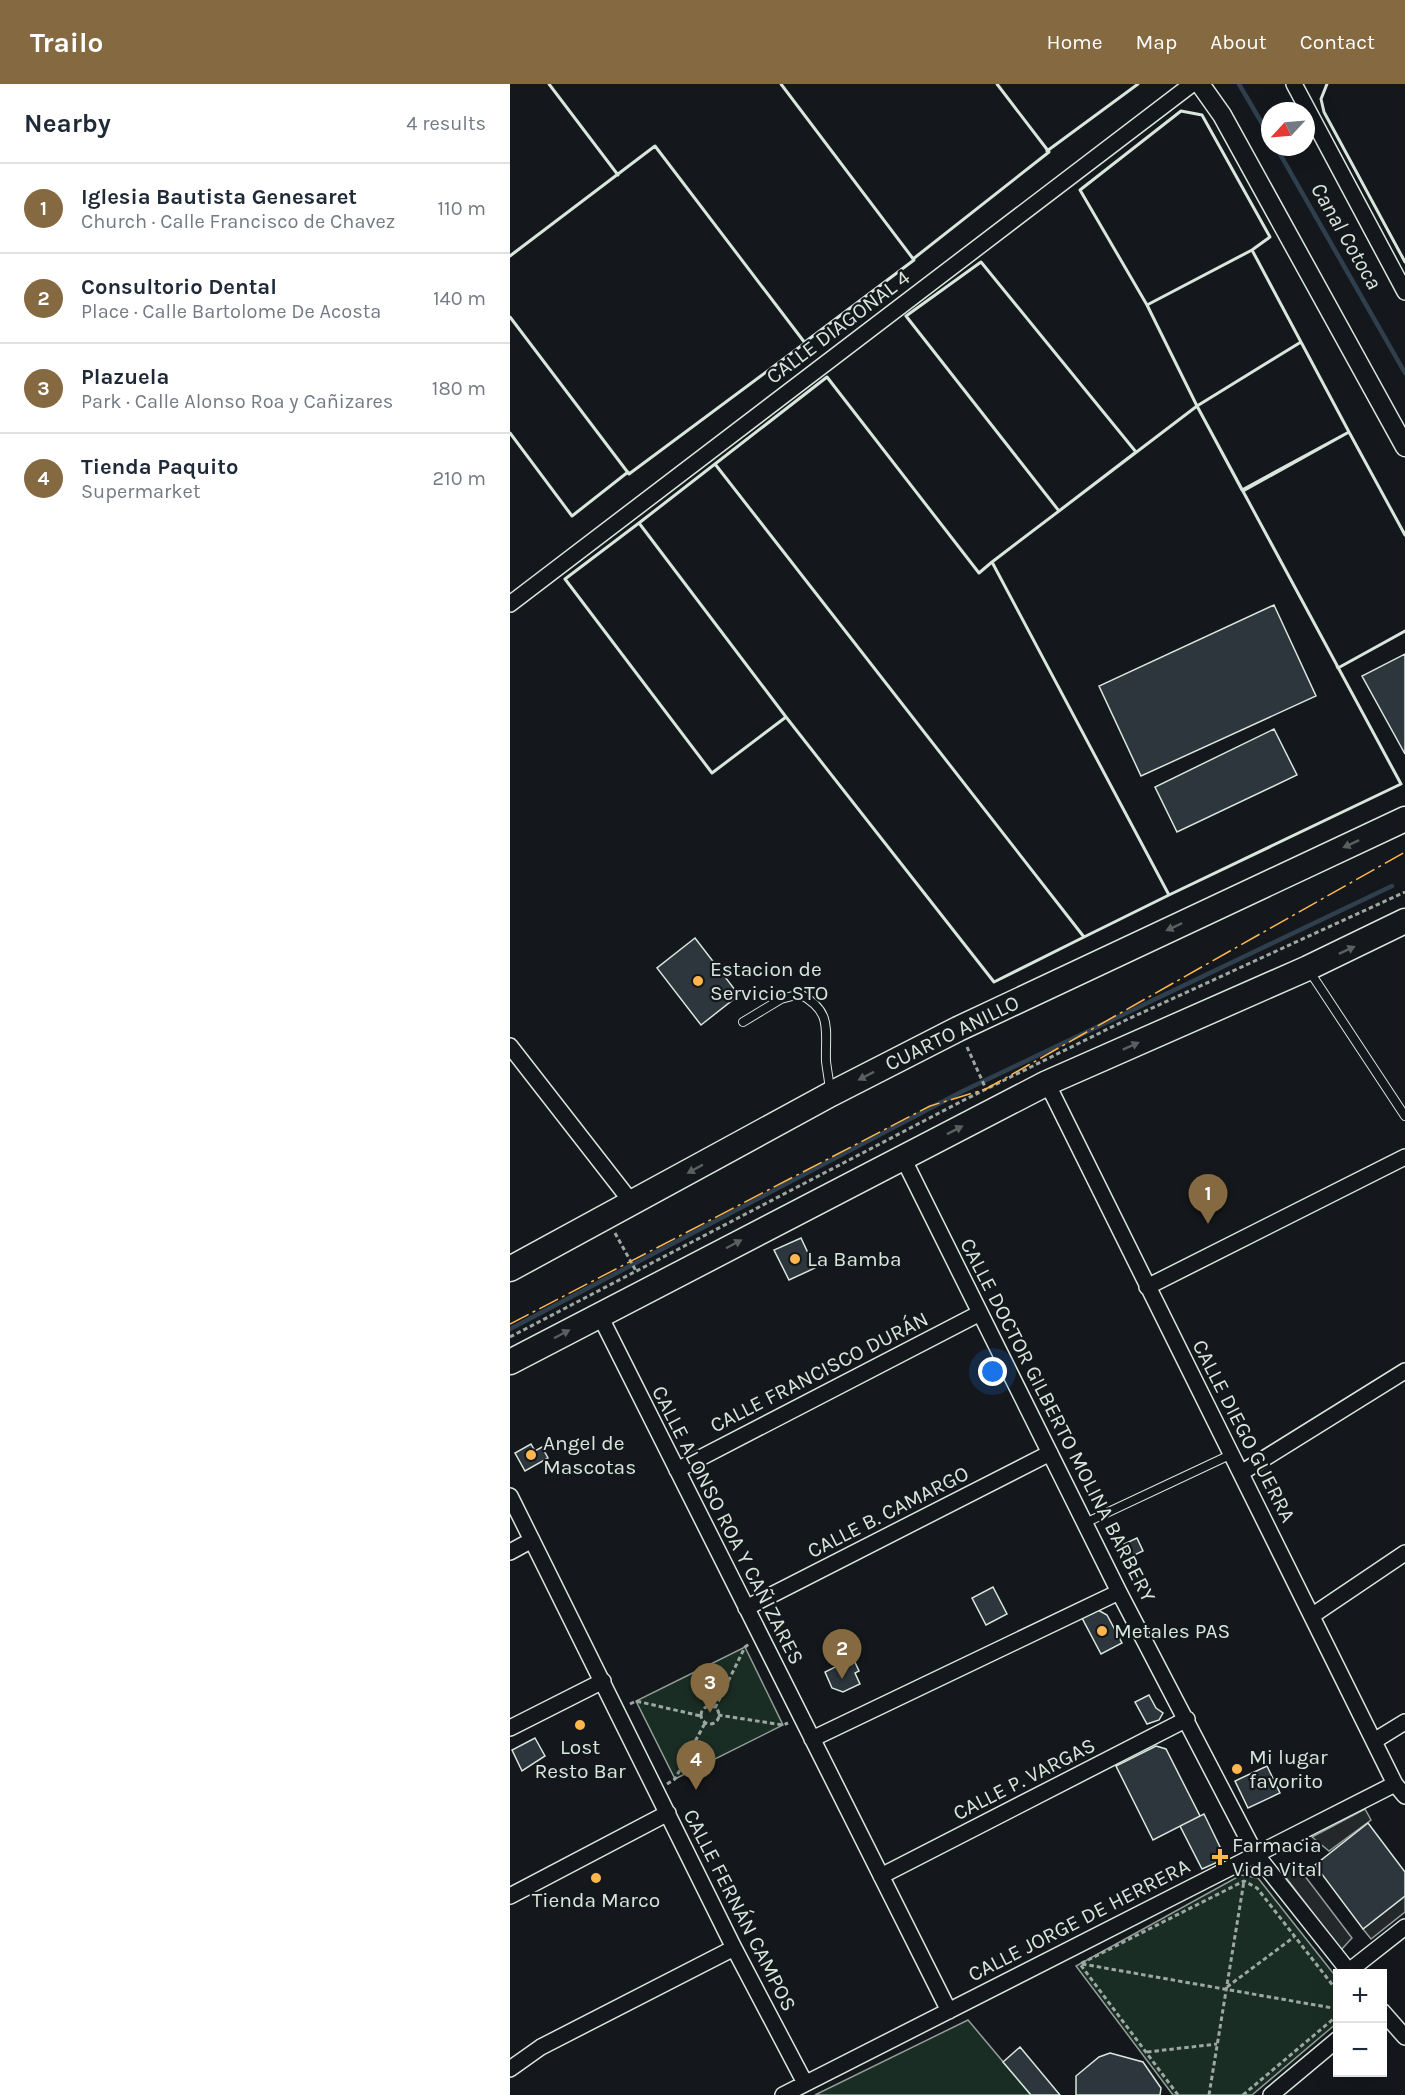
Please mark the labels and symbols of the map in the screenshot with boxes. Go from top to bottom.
north arrow [1261,102,1315,156]
water label: Canal Cotoca [1305,178,1387,294]
street label: CALLE DIAGONAL 4 [762,265,915,389]
one-way arrow [1342,840,1359,849]
one-way arrow [1166,922,1183,931]
one-way arrow [1339,945,1356,954]
place label: Estacion de Servicio STO [710,957,828,1005]
marker: Estacion de Servicio STO [691,974,705,988]
street label: CUARTO ANILLO [881,990,1023,1076]
one-way arrow [1122,1041,1140,1051]
one-way arrow [858,1071,875,1081]
one-way arrow [946,1125,963,1135]
one-way arrow [687,1164,703,1175]
pin: 1 [1188,1174,1228,1224]
street label: CALLE DOCTOR GILBERTO MOLINA BARBERY [955,1234,1161,1606]
one-way arrow [726,1239,743,1249]
place label: La Bamba [807,1247,902,1271]
marker: La Bamba [788,1252,802,1266]
street label: CALLE FRANCISCO DURÁN [706,1307,932,1437]
one-way arrow [553,1329,570,1339]
street label: CALLE DIEGO GUERRA [1187,1336,1301,1526]
your location [978,1357,1007,1386]
street label: CALLE ALONSO ROA Y CAÑIZARES [647,1382,809,1668]
place label: Angel de Mascotas [543,1431,636,1479]
marker: Angel de Mascotas [524,1448,538,1462]
street label: CALLE B. CAMARGO [803,1461,973,1563]
place label: Metales PAS [1114,1619,1230,1643]
marker: Metales PAS [1095,1624,1109,1638]
pin: 2 [822,1630,862,1679]
pin: 3 [690,1664,730,1713]
marker: Lost Resto Bar [573,1718,587,1732]
street label: CALLE P. VARGAS [949,1733,1099,1825]
place label: Lost Resto Bar [534,1735,626,1783]
pin: 4 [676,1740,716,1790]
place label: Mi lugar favorito [1249,1745,1328,1793]
marker: Mi lugar favorito [1230,1762,1244,1776]
street label: CALLE FERNÁN CAMPOS [679,1805,801,2015]
place label: Farmacia Vida Vital [1232,1833,1322,1881]
marker: Farmacia Vida Vital [1213,1850,1227,1864]
street label: CALLE JORGE DE HERRERA [964,1854,1194,1986]
marker: Tienda Marco [589,1871,603,1885]
place label: Tienda Marco [532,1888,660,1912]

